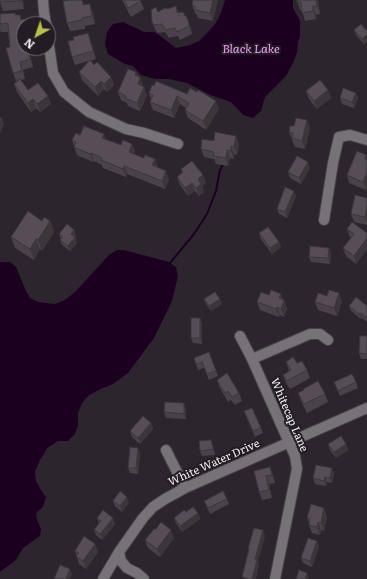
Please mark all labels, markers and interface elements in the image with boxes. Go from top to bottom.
north arrow [16,16,56,56]
text: N [20,35,38,54]
water label: Black Lake [222,42,280,56]
street label: Whitecap Lane [268,376,310,454]
street label: White Water Drive [166,437,262,489]

